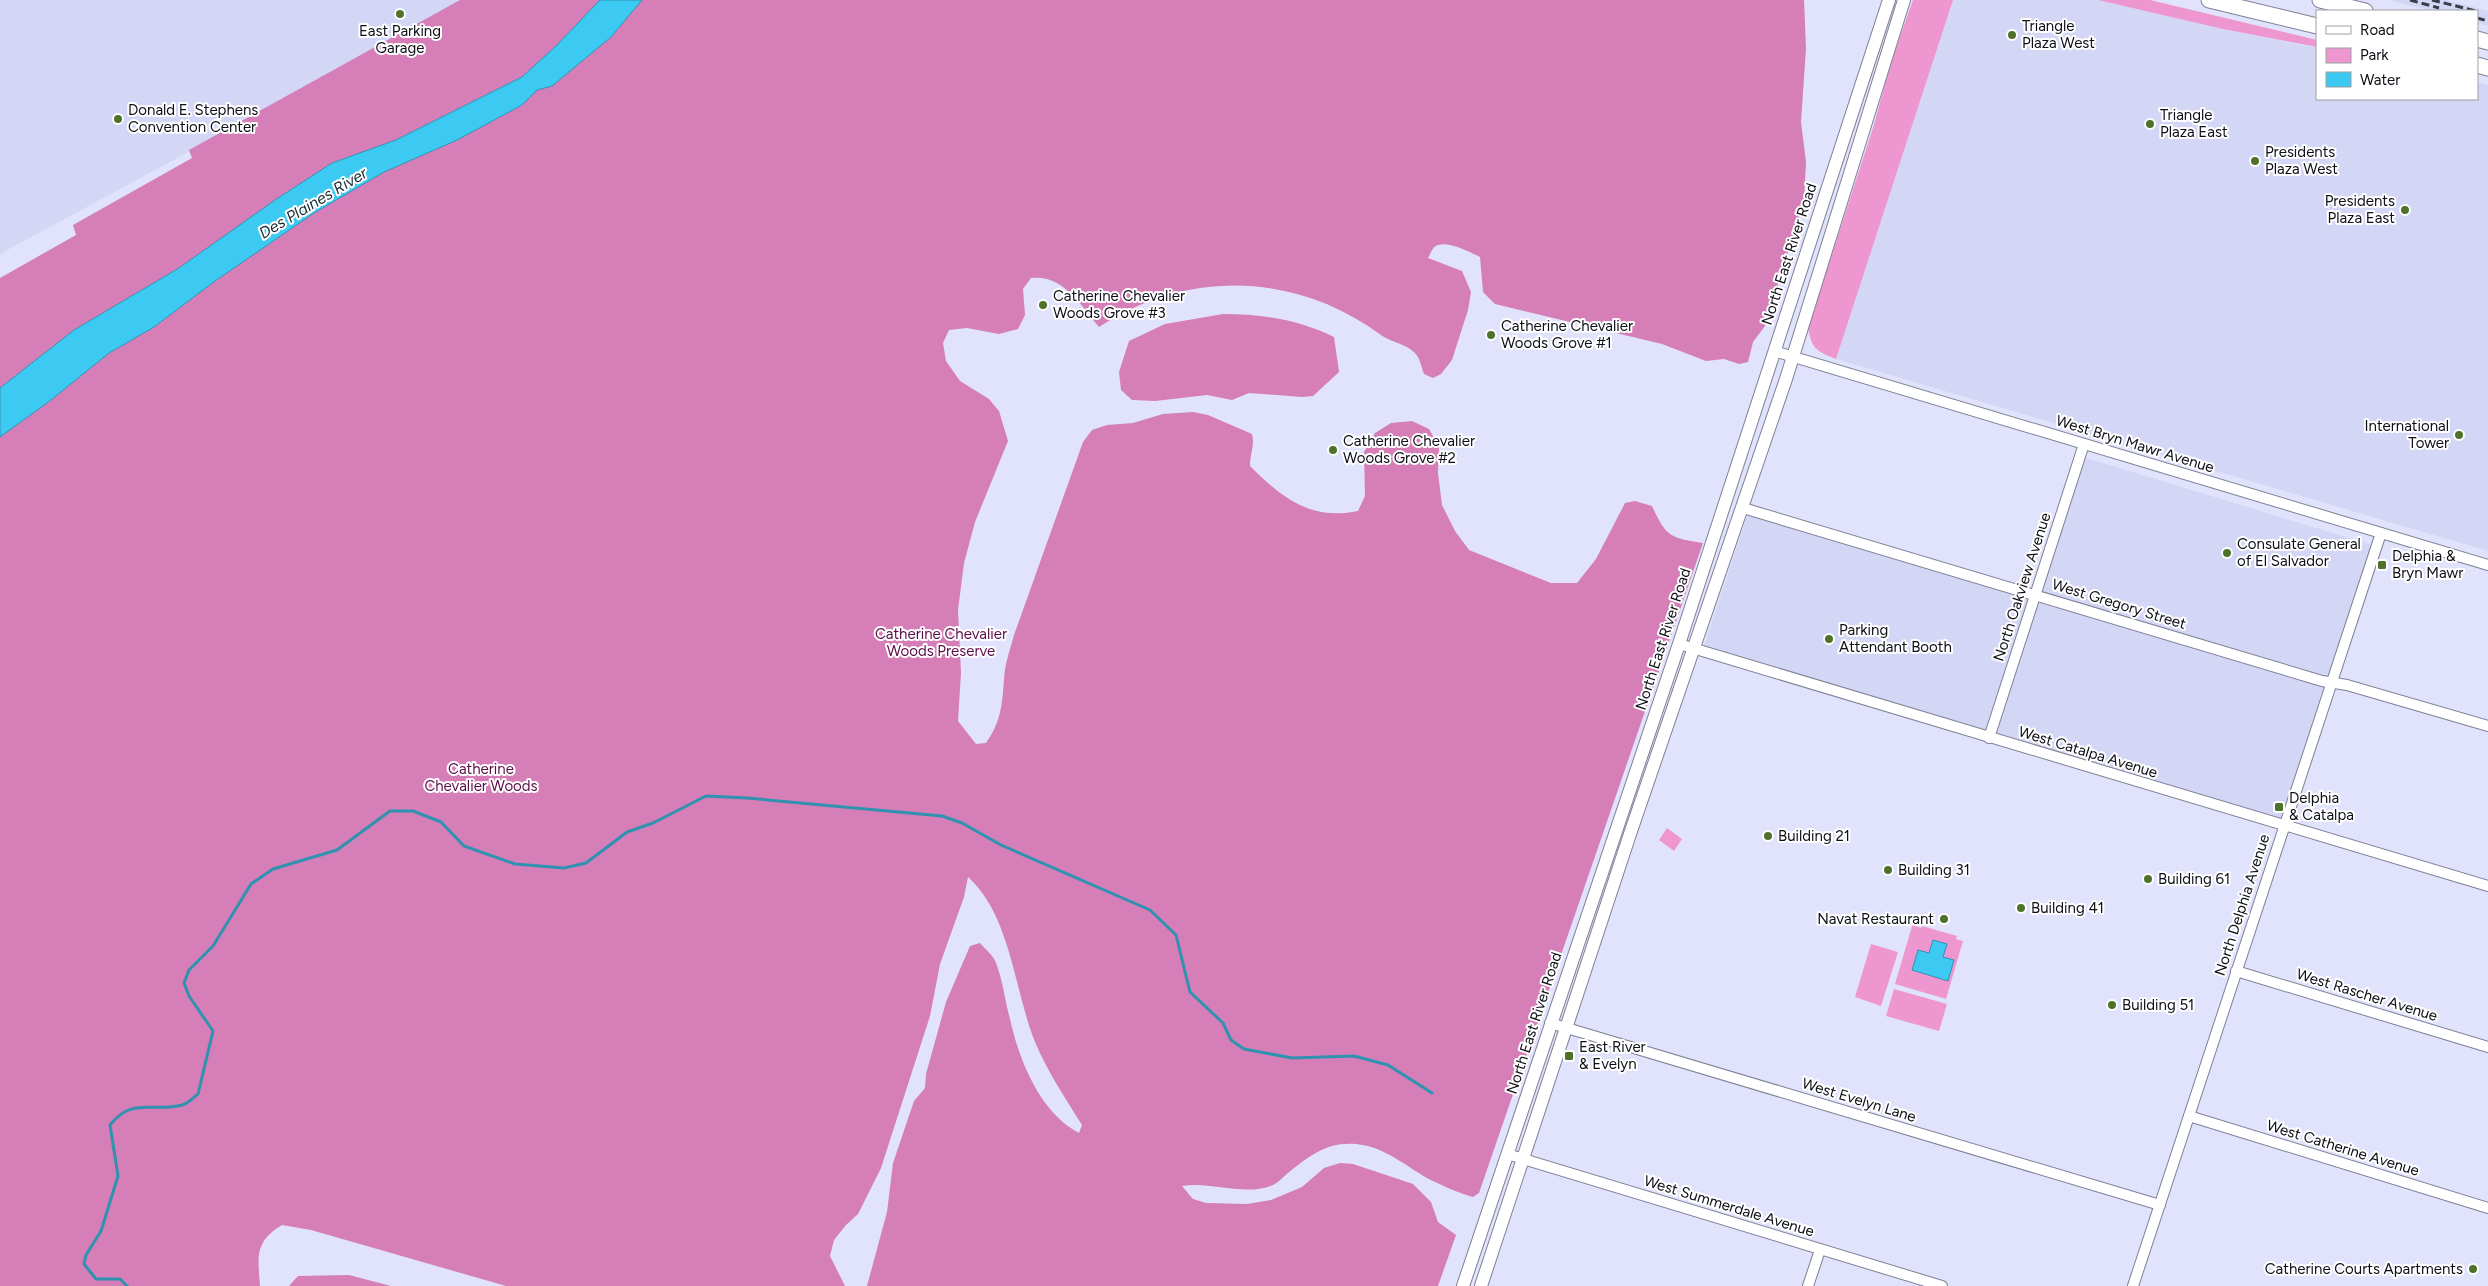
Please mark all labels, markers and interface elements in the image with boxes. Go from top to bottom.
marker: East Parking Garage [394,8,406,20]
legend [2316,10,2478,100]
place label: Triangle Plaza West [2022,17,2095,52]
text: Road [2360,21,2395,39]
place label: East Parking Garage [359,22,441,57]
marker: Triangle Plaza West [2006,29,2018,41]
text: Park [2360,46,2389,64]
text: Water [2360,71,2400,89]
place label: Donald E. Stephens Convention Center [128,101,258,136]
place label: Triangle Plaza East [2160,106,2228,141]
marker: Donald E. Stephens Convention Center [112,113,124,125]
marker: Triangle Plaza East [2144,118,2156,130]
place label: Presidents Plaza West [2265,143,2338,178]
marker: Presidents Plaza West [2249,155,2261,167]
water label: Des Plaines River [256,163,371,243]
street label: North East River Road [1758,181,1820,327]
place label: Presidents Plaza East [2325,192,2395,227]
marker: Presidents Plaza East [2399,204,2411,216]
place label: Catherine Chevalier Woods Grove #3 [1053,287,1185,322]
marker: Catherine Chevalier Woods Grove #3 [1037,299,1049,311]
place label: Catherine Chevalier Woods Grove #1 [1501,317,1633,352]
marker: Catherine Chevalier Woods Grove #1 [1485,329,1497,341]
street label: West Bryn Mawr Avenue [2054,411,2216,477]
place label: International Tower [2364,417,2449,452]
marker: International Tower [2453,429,2465,441]
place label: Catherine Chevalier Woods Grove #2 [1343,432,1475,467]
marker: Catherine Chevalier Woods Grove #2 [1327,444,1339,456]
street label: North Oakview Avenue [1989,510,2055,664]
place label: Consulate General of El Salvador [2237,535,2361,570]
marker: Consulate General of El Salvador [2221,547,2233,559]
place label: Delphia & Bryn Mawr [2392,547,2463,582]
marker: Delphia & Bryn Mawr [2376,559,2388,571]
street label: North East River Road [1632,566,1694,712]
street label: West Gregory Street [2050,575,2188,633]
place label: Parking Attendant Booth [1839,621,1952,656]
park label: Catherine Chevalier Woods Preserve [875,625,1007,660]
marker: Parking Attendant Booth [1823,633,1835,645]
street label: West Catalpa Avenue [2016,722,2160,782]
park label: Catherine Chevalier Woods [424,760,538,795]
place label: Delphia & Catalpa [2289,789,2354,824]
marker: Delphia & Catalpa [2273,801,2285,813]
place label: Building 21 [1778,827,1850,845]
marker: Building 21 [1762,830,1774,842]
street label: North Delphia Avenue [2211,832,2273,978]
place label: Building 31 [1898,861,1970,879]
marker: Building 31 [1882,864,1894,876]
place label: Building 61 [2158,870,2230,888]
marker: Building 61 [2142,873,2154,885]
place label: Building 41 [2031,899,2104,917]
marker: Building 41 [2015,902,2027,914]
place label: Navat Restaurant [1817,910,1934,928]
marker: Navat Restaurant [1938,913,1950,925]
street label: North East River Road [1503,950,1565,1096]
street label: West Rascher Avenue [2294,965,2440,1025]
place label: Building 51 [2122,996,2194,1014]
marker: Building 51 [2106,999,2118,1011]
place label: East River & Evelyn [1579,1038,1646,1073]
marker: East River & Evelyn [1563,1050,1575,1062]
street label: West Evelyn Lane [1800,1074,1918,1126]
street label: West Catherine Avenue [2265,1116,2421,1180]
street label: West Summerdale Avenue [1642,1172,1816,1240]
place label: Catherine Courts Apartments [2265,1260,2463,1278]
marker: Catherine Courts Apartments [2467,1263,2479,1275]

